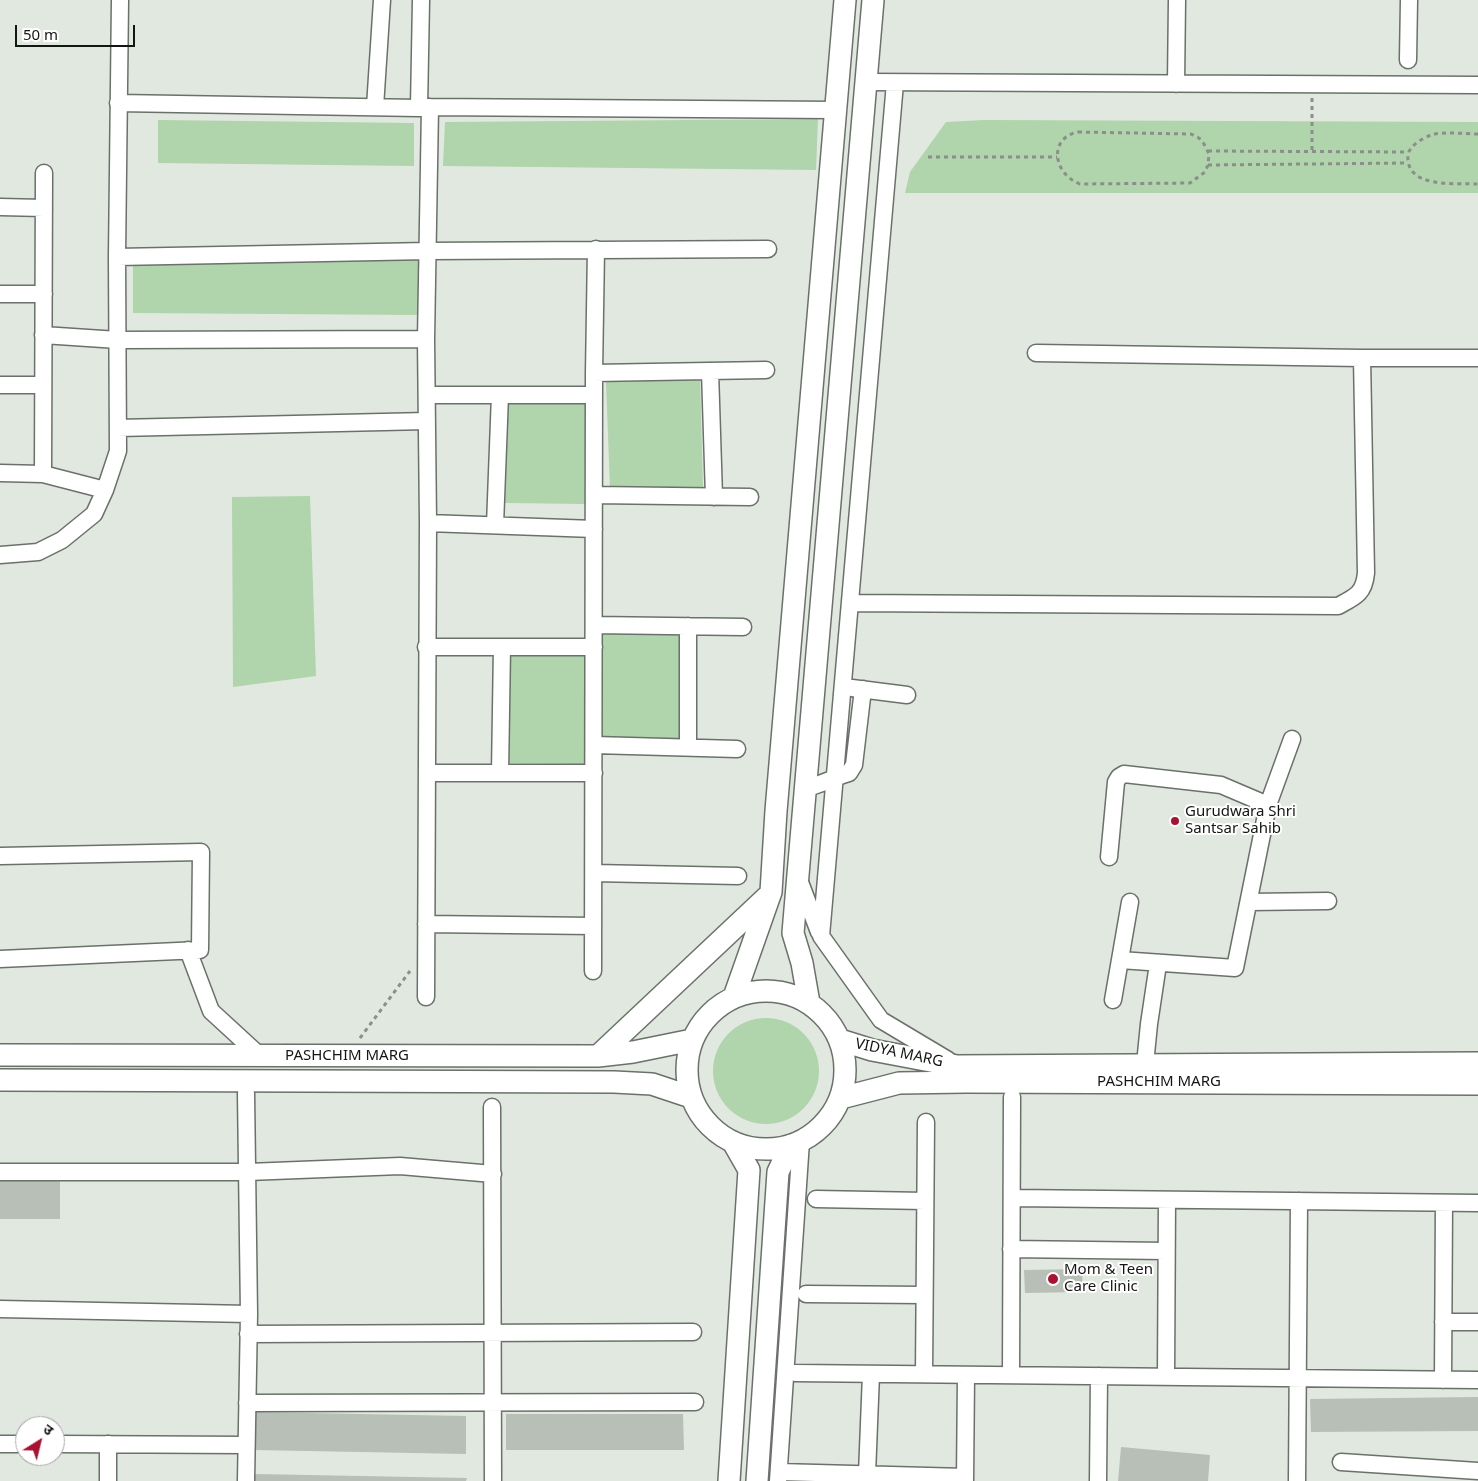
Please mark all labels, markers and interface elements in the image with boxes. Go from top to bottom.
scale bar [18,15,138,47]
text: 50 m [23,24,58,44]
place label: Gurudwara Shri Santsar Sahib [1185,803,1296,838]
marker: Gurudwara Shri Santsar Sahib [1169,815,1181,827]
street label: VIDYA MARG [853,1035,945,1071]
street label: PASHCHIM MARG [285,1047,409,1065]
street label: PASHCHIM MARG [1097,1073,1221,1091]
place label: Mom & Teen Care Clinic [1064,1261,1153,1296]
marker: Mom & Teen Care Clinic [1046,1272,1060,1286]
north arrow [15,1416,65,1466]
text: उ [40,1419,57,1439]

